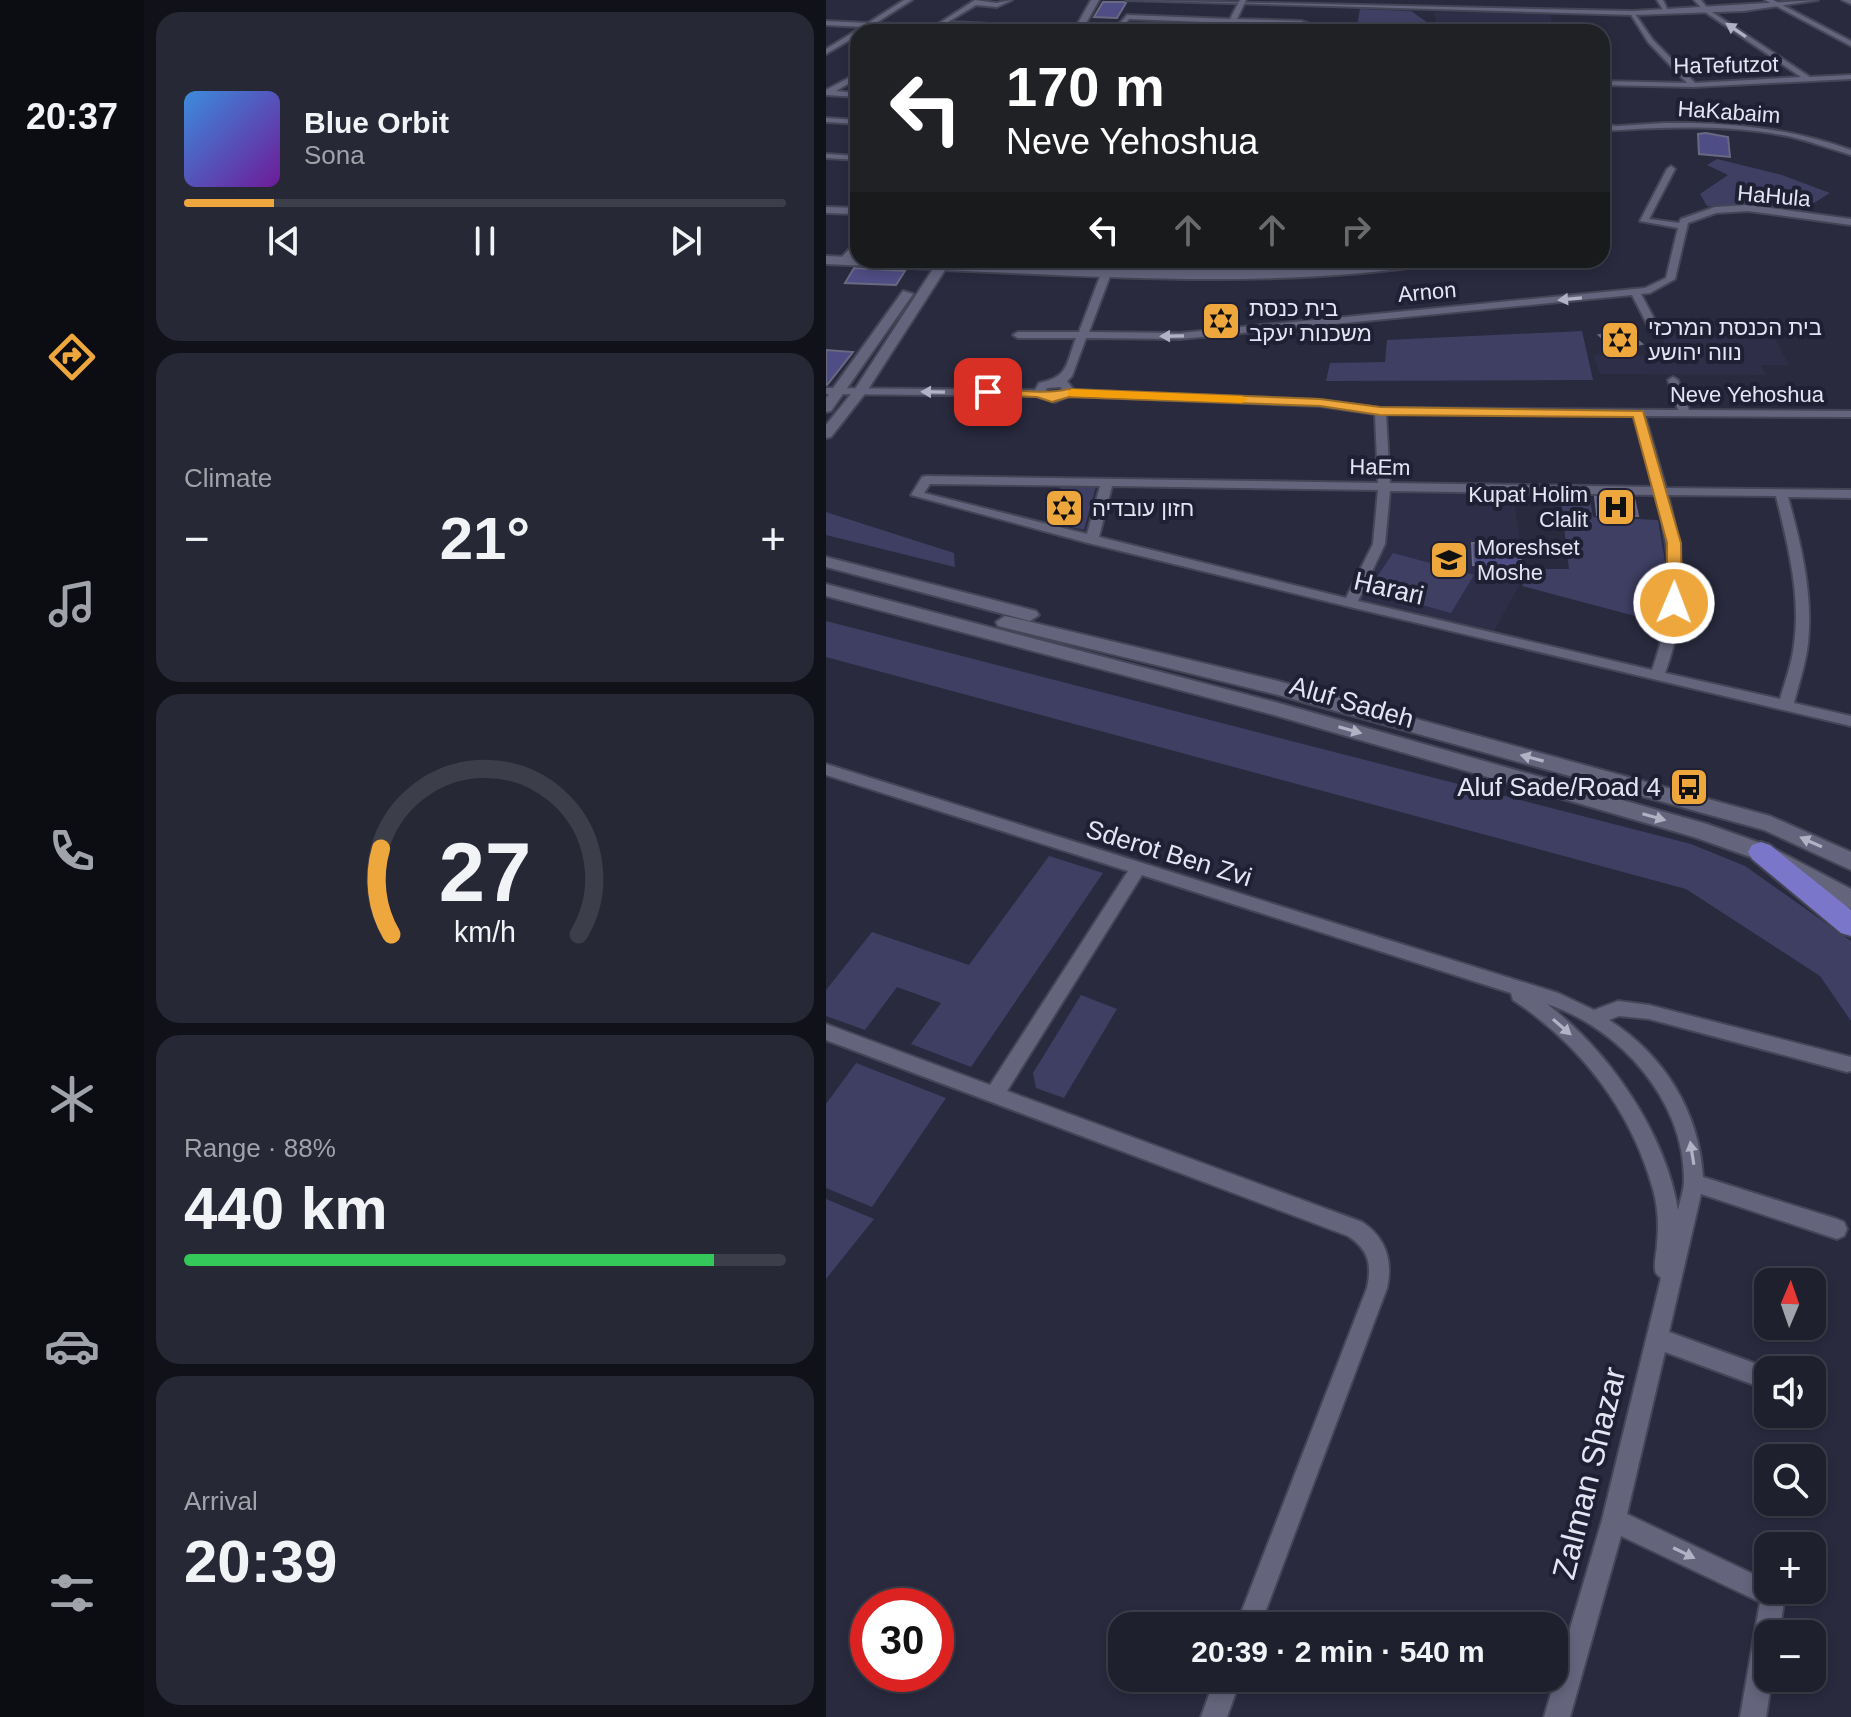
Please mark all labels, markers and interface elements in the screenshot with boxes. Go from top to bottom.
one-way arrow [1725,23,1746,38]
street label: HaTefutzot [1673,52,1779,78]
text: 170 m [1006,55,1165,118]
icon: left [874,56,978,160]
text: 20:37 [26,96,118,137]
street label: HaKabaim [1677,96,1781,128]
text: Blue Orbit [304,106,449,139]
text: Neve Yehoshua [1006,121,1258,162]
text: Sona [304,140,365,170]
street label: HaHula [1736,180,1812,212]
icon: left [1082,208,1126,252]
icon: ahead [1166,208,1210,252]
icon: ahead [1250,208,1294,252]
icon: right [1334,208,1378,252]
icon: previous [262,219,306,263]
icon: pause [463,219,507,263]
icon: next [664,219,708,263]
street label: Arnon [1397,277,1457,307]
one-way arrow [1557,292,1582,305]
place label: בית כנסת משכנות יעקב [1249,296,1372,346]
synagogue icon: בית כנסת משכנות יעקב [1200,300,1242,342]
place label: בית הכנסת המרכזי נווה יהושע [1648,315,1822,365]
synagogue icon: בית הכנסת המרכזי נווה יהושע [1599,319,1641,361]
icon: directions [44,329,100,385]
one-way arrow [1159,329,1184,342]
pin [954,358,1022,426]
icon: arrive [966,370,1010,414]
street label: Neve Yehoshua [1670,382,1825,407]
one-way arrow [920,386,945,398]
street label: HaEm [1349,454,1411,480]
text: Climate [184,463,272,493]
place label: Kupat Holim Clalit [1468,482,1588,532]
hospital icon: Kupat Holim Clalit [1595,486,1637,528]
synagogue icon: חזון עובדיה [1043,487,1085,529]
place label: חזון עובדיה [1092,496,1194,521]
text: 21° [440,505,530,572]
text: − [184,514,210,563]
text: + [760,514,786,563]
place label: Moreshset Moshe [1477,535,1580,585]
school or university icon: Moreshset Moshe [1428,539,1470,581]
position arrow [1632,561,1716,645]
street label: Harari [1351,565,1427,611]
icon: music [44,576,100,632]
street label: Aluf Sadeh [1287,670,1417,734]
one-way arrow [1339,724,1363,737]
one-way arrow [1520,752,1545,764]
bus stop icon: Aluf Sade/Road 4 [1668,766,1710,808]
place label: Aluf Sade/Road 4 [1457,772,1661,802]
one-way arrow [1643,811,1667,824]
street label: Sderot Ben Zvi [1082,814,1256,892]
icon: phone [44,823,100,879]
text: 27 [439,825,531,918]
one-way arrow [1799,835,1823,848]
text: km/h [454,916,516,948]
one-way arrow [1552,1018,1572,1035]
icon: climate [44,1071,100,1127]
text: Range · 88% [184,1133,336,1163]
one-way arrow [1685,1140,1698,1165]
text: 440 km [184,1175,388,1242]
north arrow [1754,1268,1826,1340]
map controls [1754,1268,1826,1692]
icon: car [44,1318,100,1374]
button: sound [1754,1356,1826,1428]
street label: Zalman Shazar [1545,1363,1633,1583]
button: search [1754,1444,1826,1516]
text: Arrival [184,1486,258,1516]
text: 20:39 [184,1528,337,1595]
button: + [1754,1532,1826,1604]
one-way arrow [1673,1547,1696,1560]
icon: filters [44,1565,100,1621]
speed limit sign: 30 [850,1588,954,1692]
button: − [1754,1620,1826,1692]
text: 20:39 · 2 min · 540 m [1191,1635,1485,1668]

